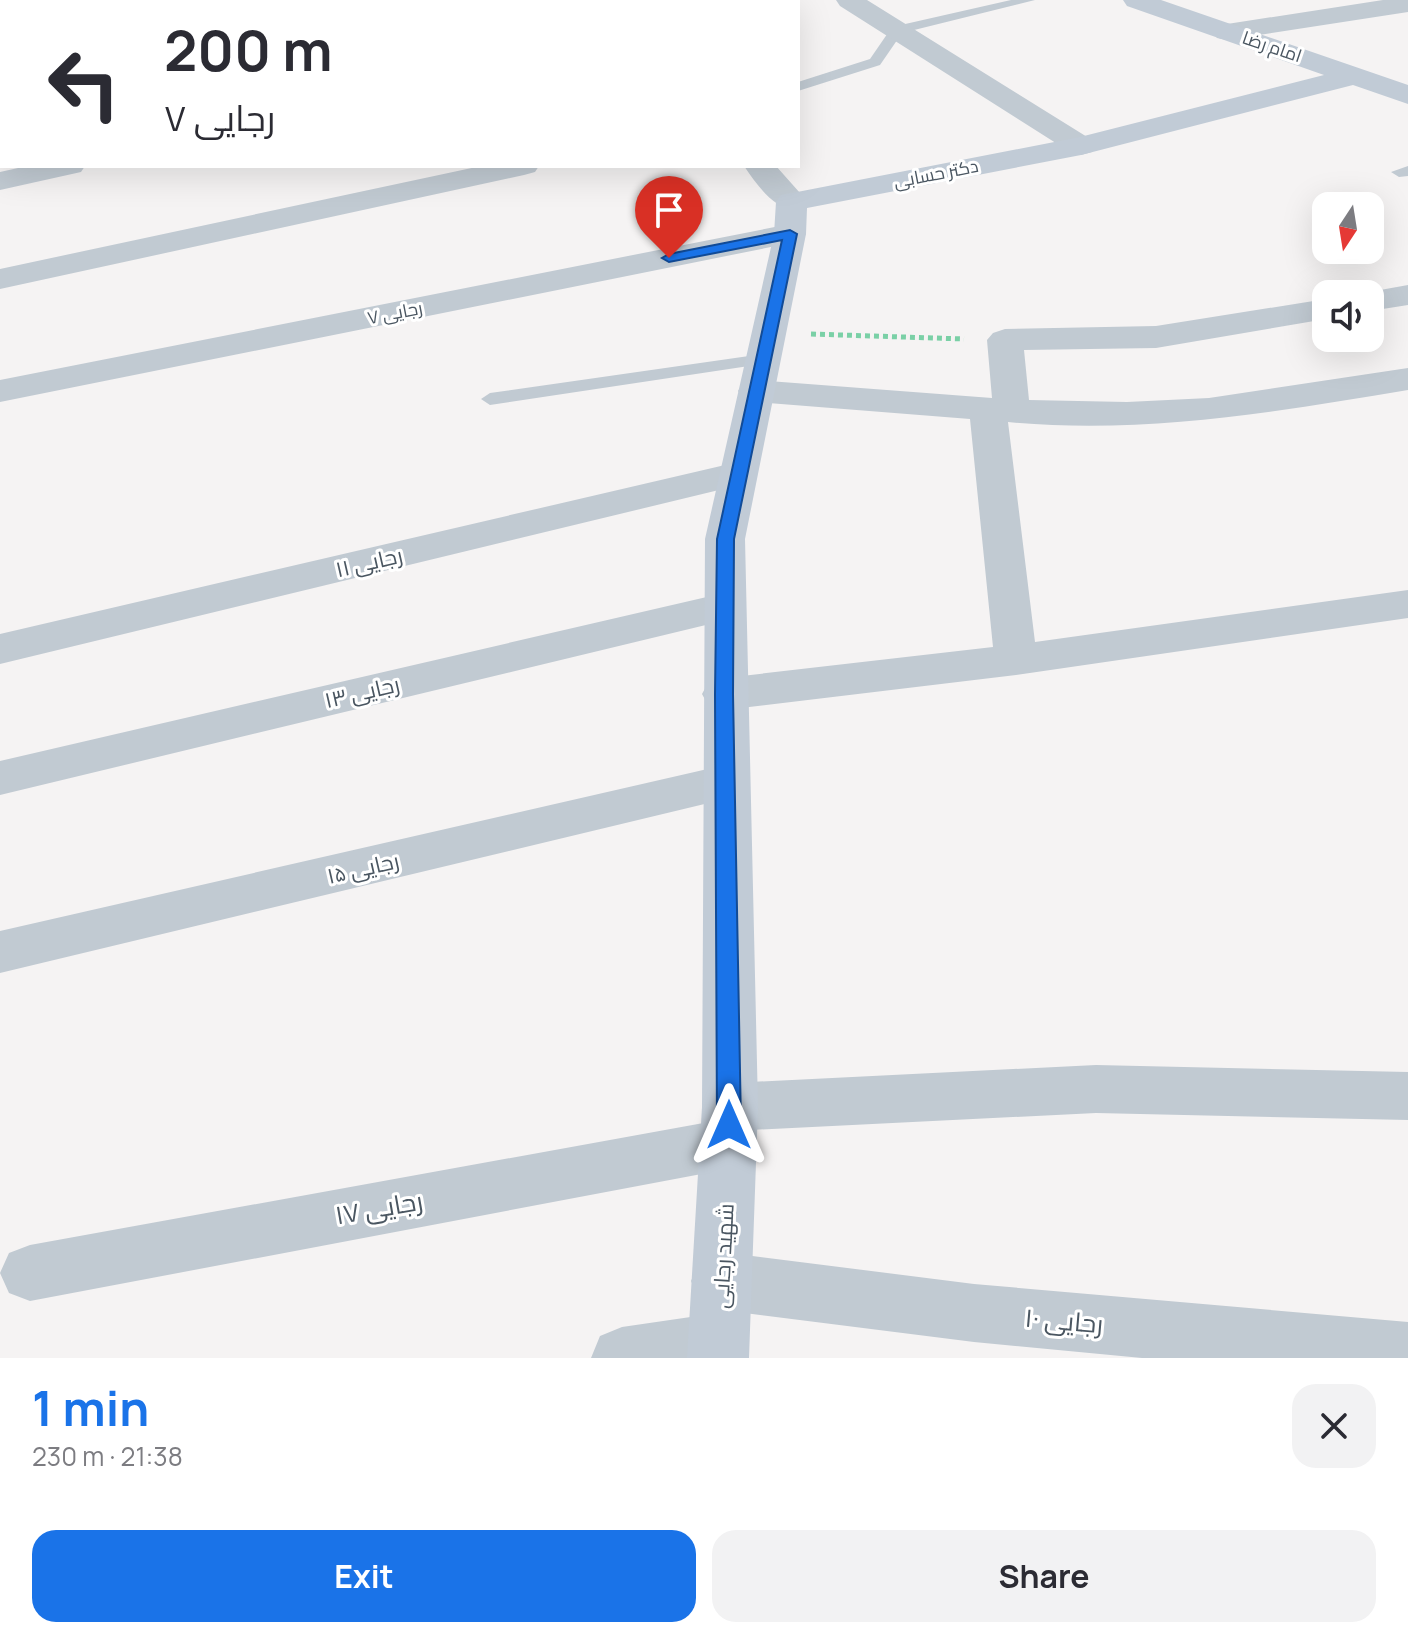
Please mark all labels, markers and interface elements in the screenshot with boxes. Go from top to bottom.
text: 200 m [164,11,333,88]
street label: امام رضا [1239,25,1305,68]
icon: left [32,32,136,136]
text: رجایی ۷ [164,93,275,142]
street label: دکتر حسابی [891,153,980,193]
pin [635,176,703,258]
icon: arrive [647,188,691,232]
north arrow [1312,192,1384,264]
map controls [1312,192,1384,352]
button: sound [1312,280,1384,352]
street label: رجایی ۷ [365,295,424,329]
street label: رجایی ۱۱ [333,540,405,584]
street label: رجایی ۱۳ [322,669,402,715]
street label: رجایی ۱۵ [324,845,402,891]
position arrow [687,1083,771,1167]
street label: رجایی ۱۷ [332,1182,425,1232]
street label: شهید رجایی [705,1203,741,1309]
street label: رجایی ۱۰ [1023,1299,1105,1341]
text: 1 min [32,1375,149,1440]
button: close [1292,1384,1376,1468]
text: 230 m · 21:38 [32,1438,183,1474]
button: Exit [32,1530,696,1622]
button: Share [712,1530,1376,1622]

